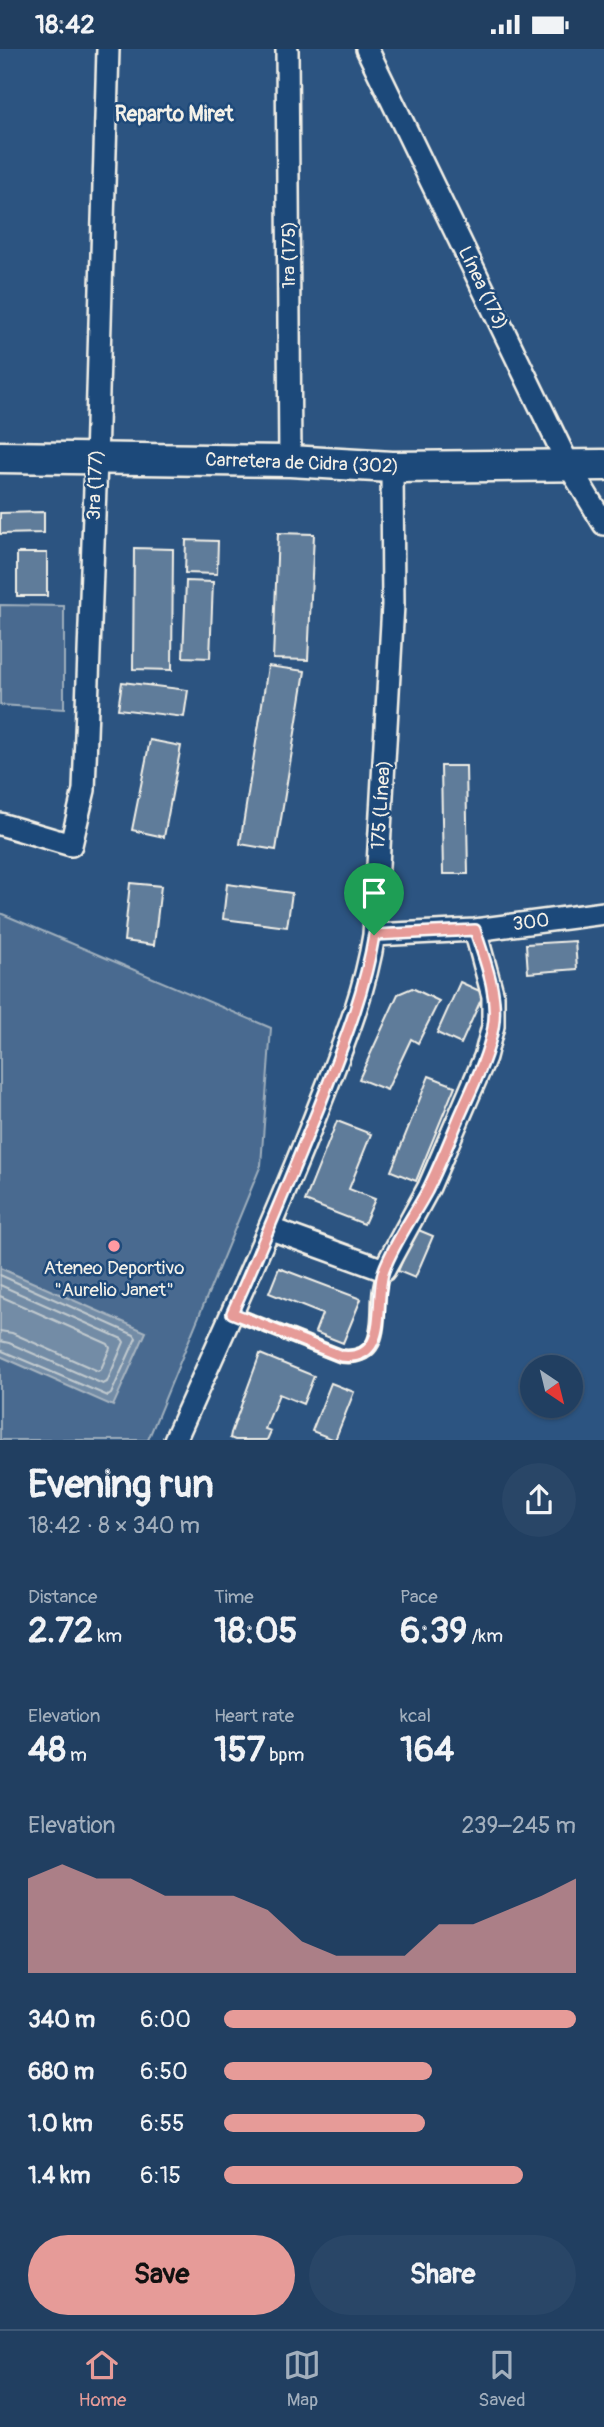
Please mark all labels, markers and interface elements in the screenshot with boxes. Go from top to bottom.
text: 18:42 [35,9,95,41]
district label: Reparto Miret [115,101,234,128]
street label: 1ra (175) [277,221,301,289]
street label: Línea (173) [453,242,513,334]
street label: Carretera de Cidra (302) [205,448,399,478]
street label: 3ra (177) [82,449,108,521]
street label: 175 (Línea) [366,759,396,851]
pin [344,863,404,935]
icon: arrive [355,874,393,912]
street label: 300 [511,908,551,936]
marker: Ateneo Deportivo "Aurelio Janet" [106,1238,122,1254]
place label: Ateneo Deportivo "Aurelio Janet" [43,1256,185,1302]
north arrow [520,1355,583,1417]
map controls [520,1355,583,1418]
text: Evening run [28,1461,214,1509]
button: share [502,1463,576,1537]
text: 18:42 · 8 × 340 m [28,1511,200,1540]
text: Distance [28,1585,97,1609]
text: Time [214,1585,254,1609]
text: Pace [400,1585,438,1609]
text: 2.72 [28,1609,93,1653]
text: 18:05 [214,1609,298,1653]
text: 6:39 [400,1609,467,1653]
text: km [93,1624,122,1648]
text: /km [467,1624,503,1648]
text: Elevation [28,1704,100,1728]
text: Heart rate [214,1704,294,1728]
text: kcal [400,1704,431,1728]
text: 48 [28,1728,66,1772]
text: 157 [214,1728,265,1772]
text: 164 [400,1728,454,1772]
text: m [66,1743,87,1767]
text: bpm [265,1743,304,1767]
text: Elevation [28,1811,116,1840]
text: 239–245 m [462,1811,576,1840]
text: 340 m [28,2005,95,2034]
text: 6:00 [140,2005,191,2034]
text: 680 m [28,2057,94,2086]
text: 6:50 [140,2057,188,2086]
text: 1.0 km [28,2109,93,2138]
text: 6:55 [140,2109,184,2138]
text: 1.4 km [28,2161,90,2190]
text: 6:15 [140,2161,181,2190]
button: Save [28,2235,295,2315]
button: Share [309,2235,576,2315]
tab: Home [78,2346,126,2412]
tab: Map [283,2346,321,2412]
tab: Saved [478,2346,526,2412]

